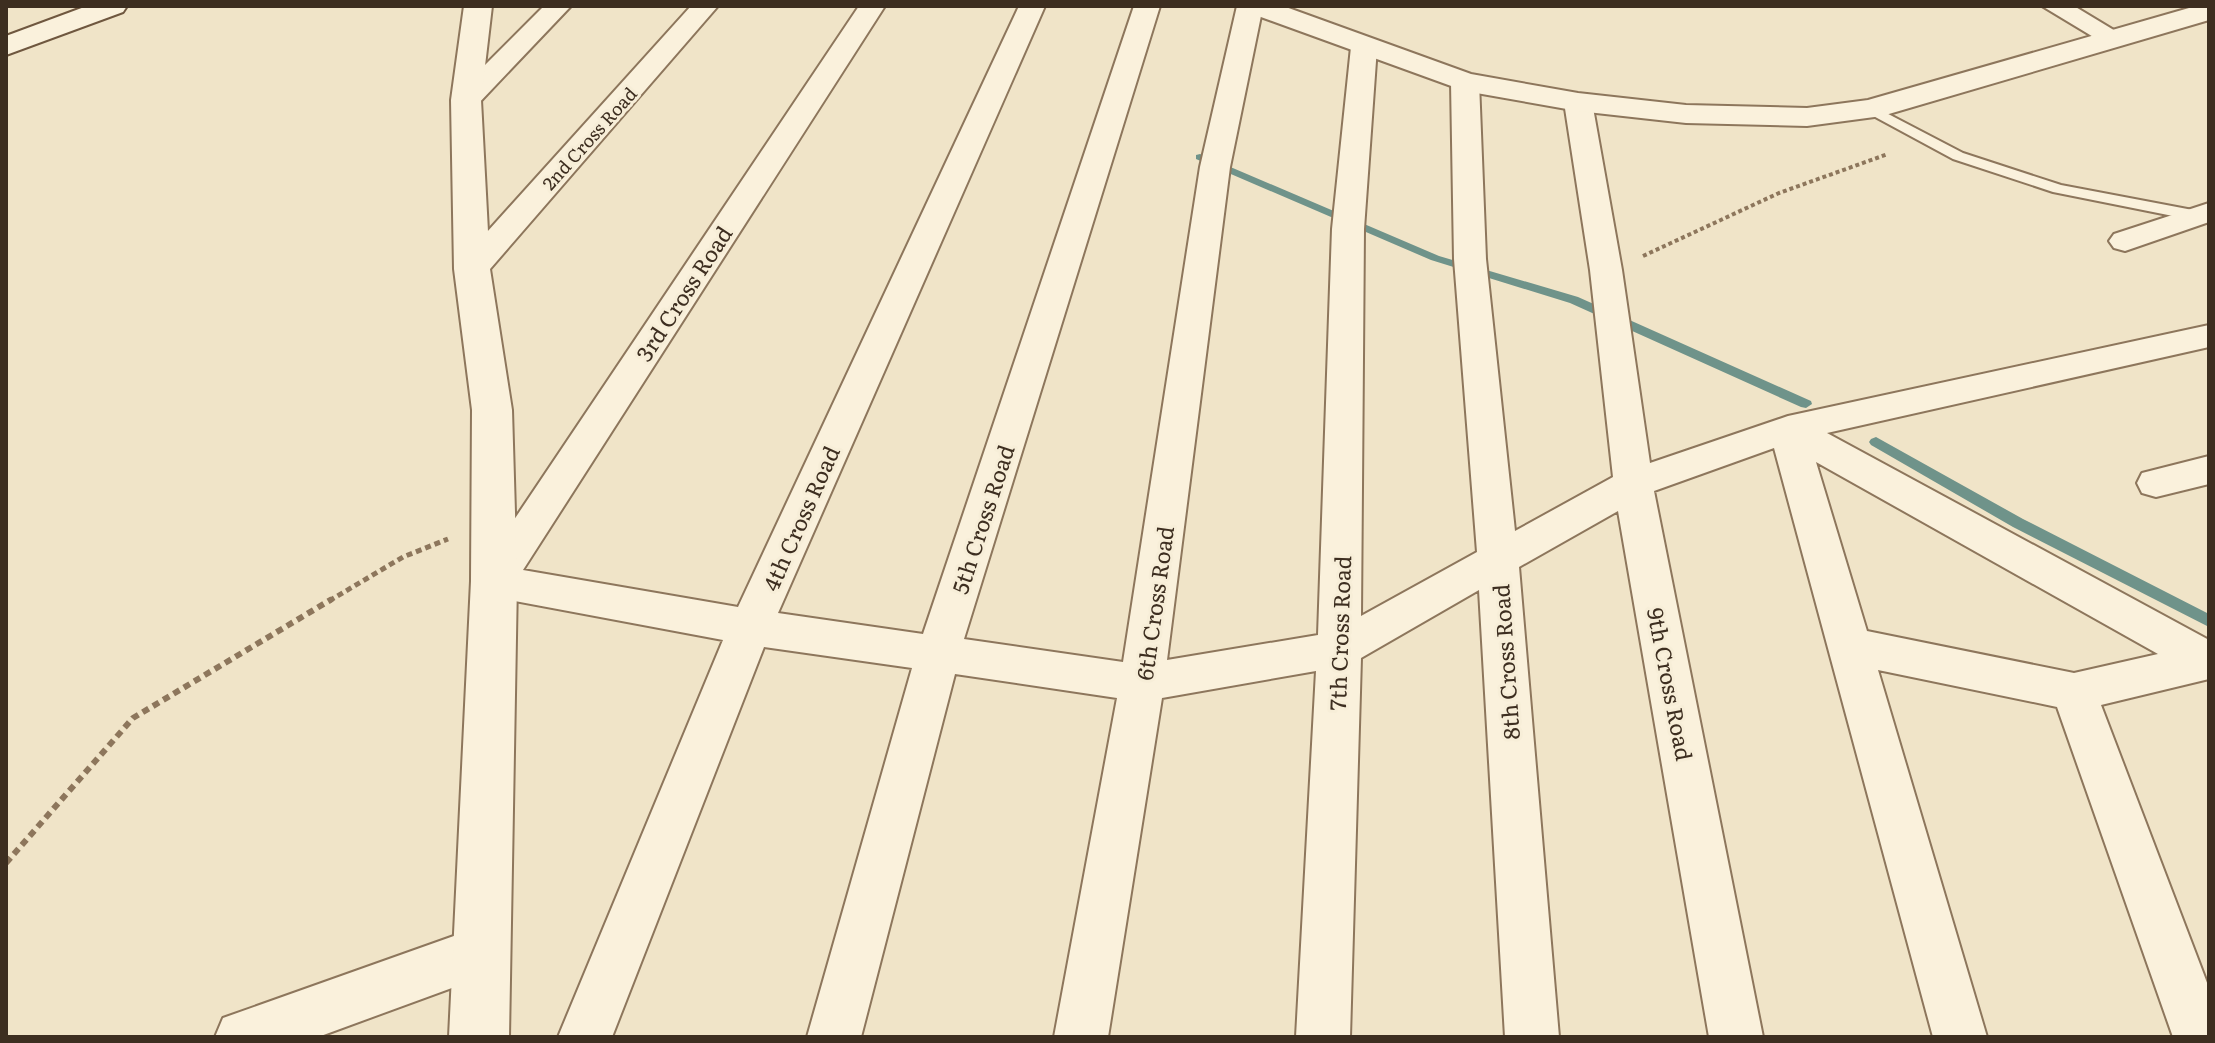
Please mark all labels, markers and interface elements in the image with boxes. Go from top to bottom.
street label: 2nd Cross Road [535,81,643,195]
street label: 3rd Cross Road [627,219,739,367]
street label: 4th Cross Road [753,440,847,596]
street label: 5th Cross Road [942,440,1022,598]
street label: 6th Cross Road [1127,524,1181,682]
street label: 7th Cross Road [1320,555,1358,711]
street label: 8th Cross Road [1483,583,1527,741]
street label: 9th Cross Road [1640,605,1702,763]

